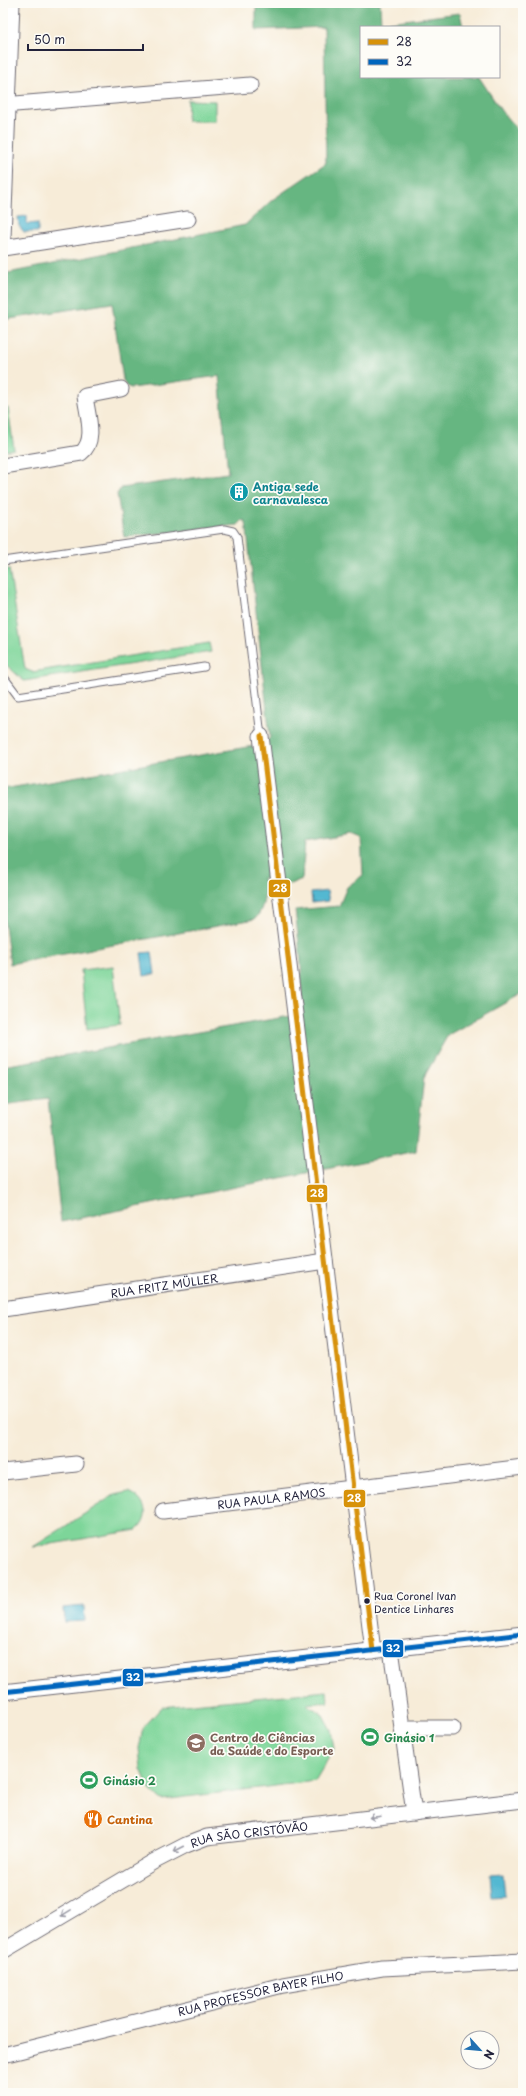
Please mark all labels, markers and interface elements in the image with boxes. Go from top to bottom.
scale bar [28,26,143,52]
legend [360,26,500,78]
text: 50 m [34,30,65,48]
text: 28 [396,32,412,50]
text: 32 [396,52,412,70]
place label: Antiga sede carnavalesca [253,478,329,508]
building icon: Antiga sede carnavalesca [228,481,250,503]
line badge: 28 [268,879,291,898]
text: 28 [273,879,287,896]
line badge: 28 [306,1184,328,1203]
text: 28 [310,1184,324,1201]
street label: RUA FRITZ MÜLLER [109,1269,219,1301]
street label: RUA PAULA RAMOS [216,1483,326,1513]
line badge: 28 [343,1489,366,1508]
text: 28 [347,1489,361,1506]
place label: Rua Coronel Ivan Dentice Linhares [374,1588,456,1616]
marker: Rua Coronel Ivan Dentice Linhares [362,1596,372,1606]
line badge: 32 [382,1639,404,1658]
text: 32 [386,1639,401,1656]
line badge: 32 [122,1668,144,1687]
text: 32 [126,1668,141,1685]
sports icon: Ginásio 1 [359,1726,381,1748]
place label: Centro de Ciências da Saúde e do Esporte [210,1729,333,1759]
place label: Ginásio 1 [384,1729,434,1746]
school or university icon: Centro de Ciências da Saúde e do Esporte [185,1732,207,1754]
sports icon: Ginásio 2 [78,1769,100,1791]
place label: Ginásio 2 [103,1772,156,1789]
restaurant icon: Cantina [82,1808,104,1830]
place label: Cantina [107,1811,153,1828]
one-way arrow [369,1813,382,1821]
street label: RUA SÃO CRISTÓVÃO [188,1817,309,1851]
one-way arrow [173,1845,185,1853]
one-way arrow [60,1910,72,1918]
street label: RUA PROFESSOR BAYER FILHO [176,1966,345,2020]
north arrow [460,2030,500,2070]
text: N [480,2047,499,2063]

